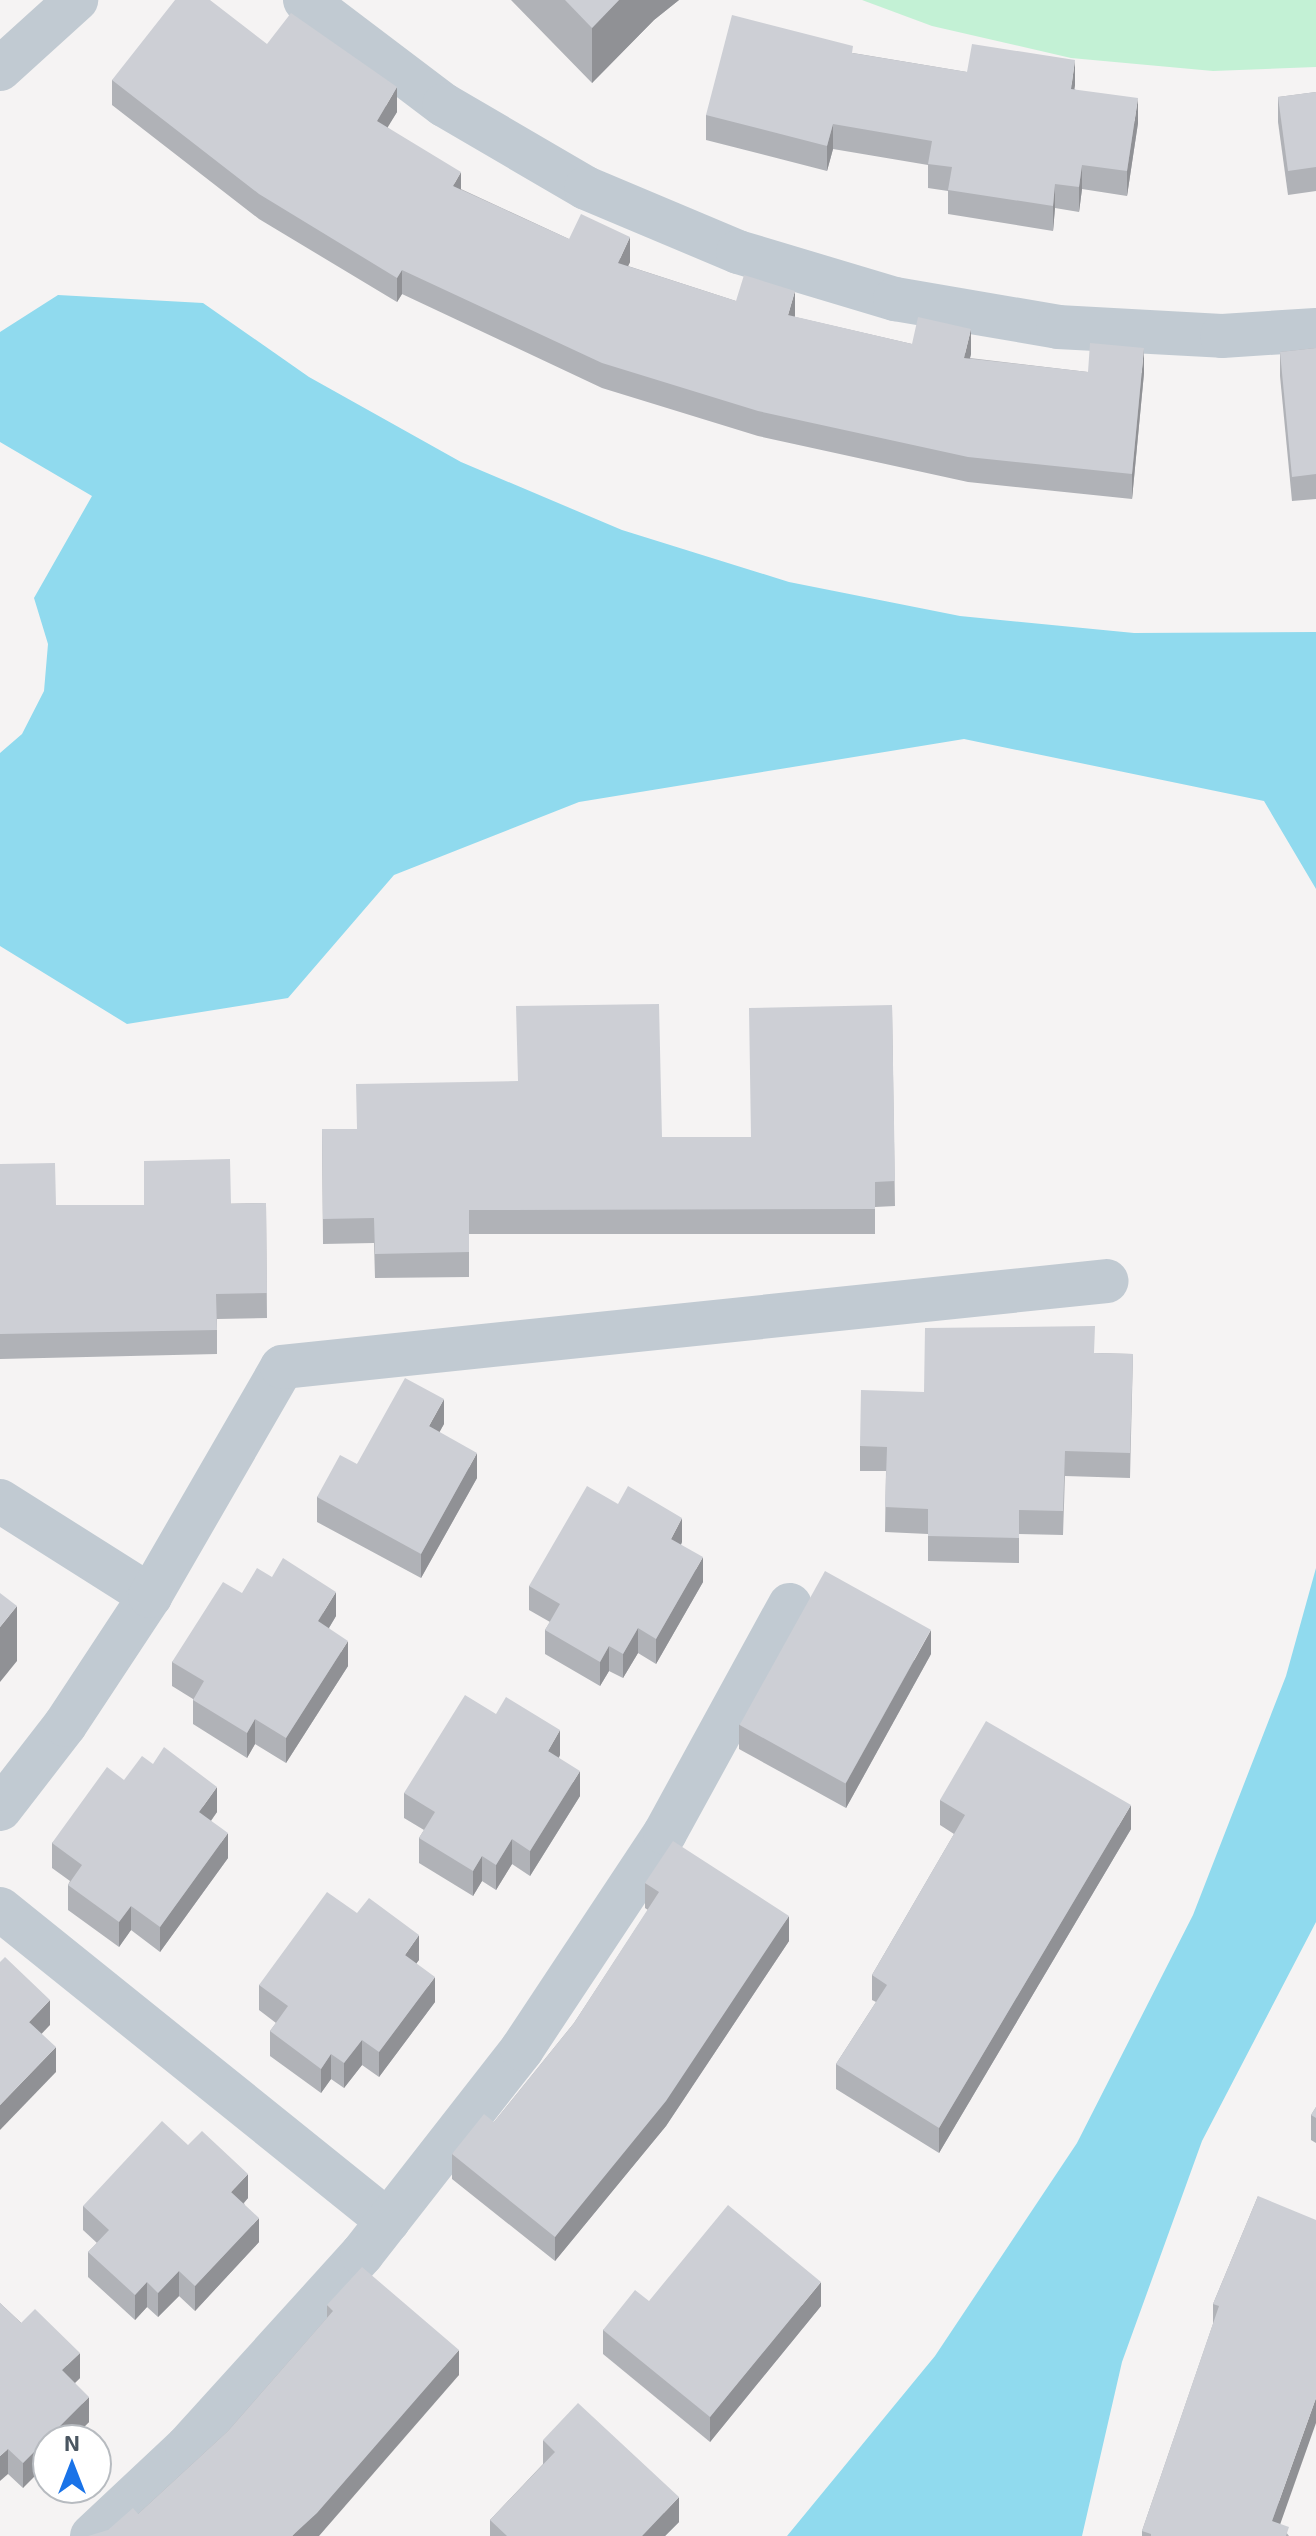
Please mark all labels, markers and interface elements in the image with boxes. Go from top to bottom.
north arrow [32,2424,112,2504]
text: N [64,2429,80,2455]

